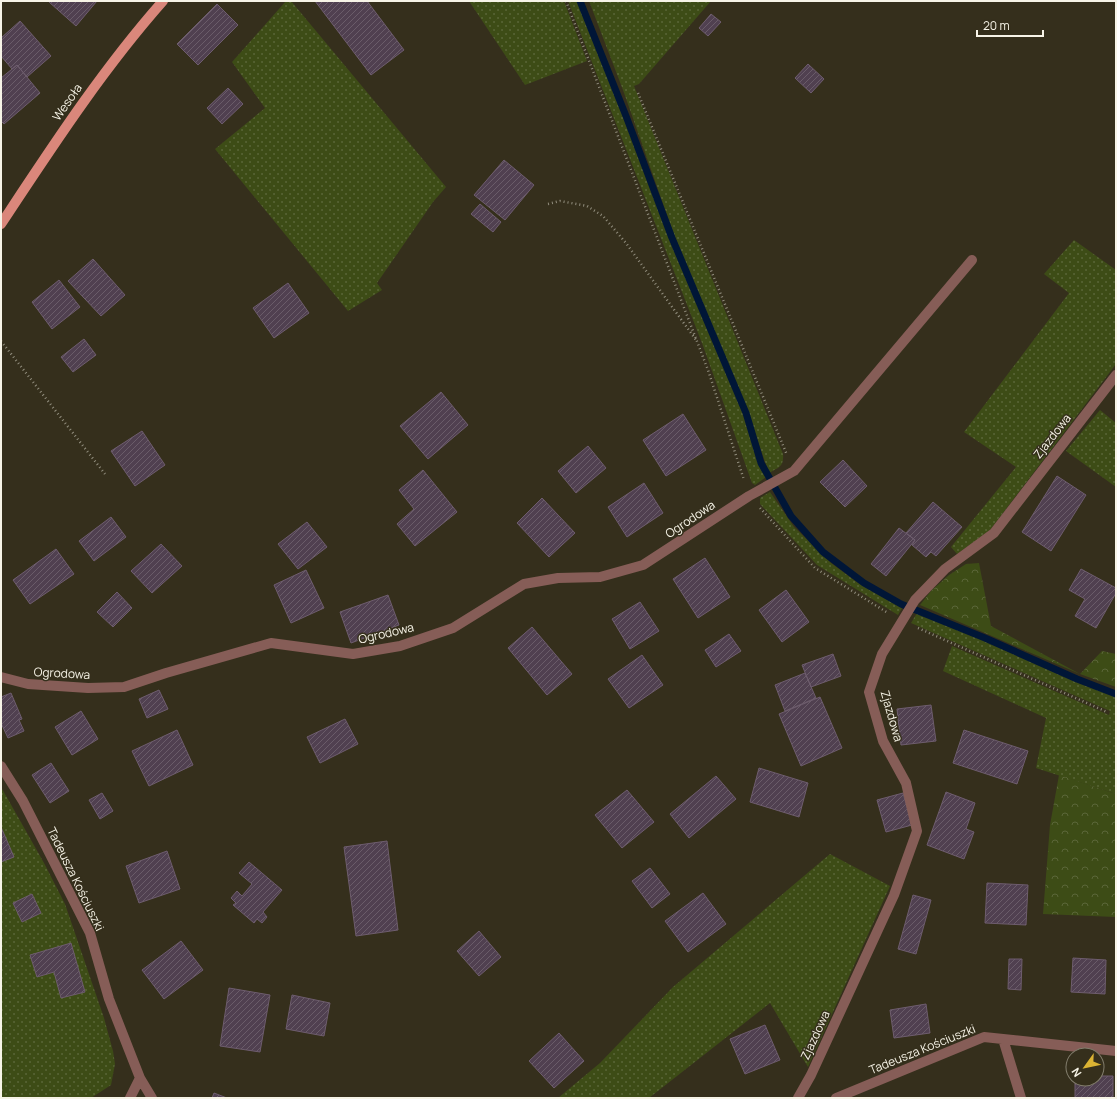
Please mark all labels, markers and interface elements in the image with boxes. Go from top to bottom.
scale bar [977,12,1043,38]
text: 20 m [983,17,1010,34]
street label: Wesoła [48,80,86,124]
street label: Zjazdowa [1029,410,1075,462]
street label: Ogrodowa [662,496,718,542]
street label: Ogrodowa [357,618,415,648]
street label: Ogrodowa [33,663,91,683]
street label: Zjazdowa [877,688,907,744]
street label: Tadeusza Kościuszki [44,824,108,934]
street label: Zjazdowa [796,1008,834,1062]
street label: Tadeusza Kościuszki [866,1020,978,1078]
north arrow [1065,1047,1105,1087]
text: N [1068,1065,1085,1080]

